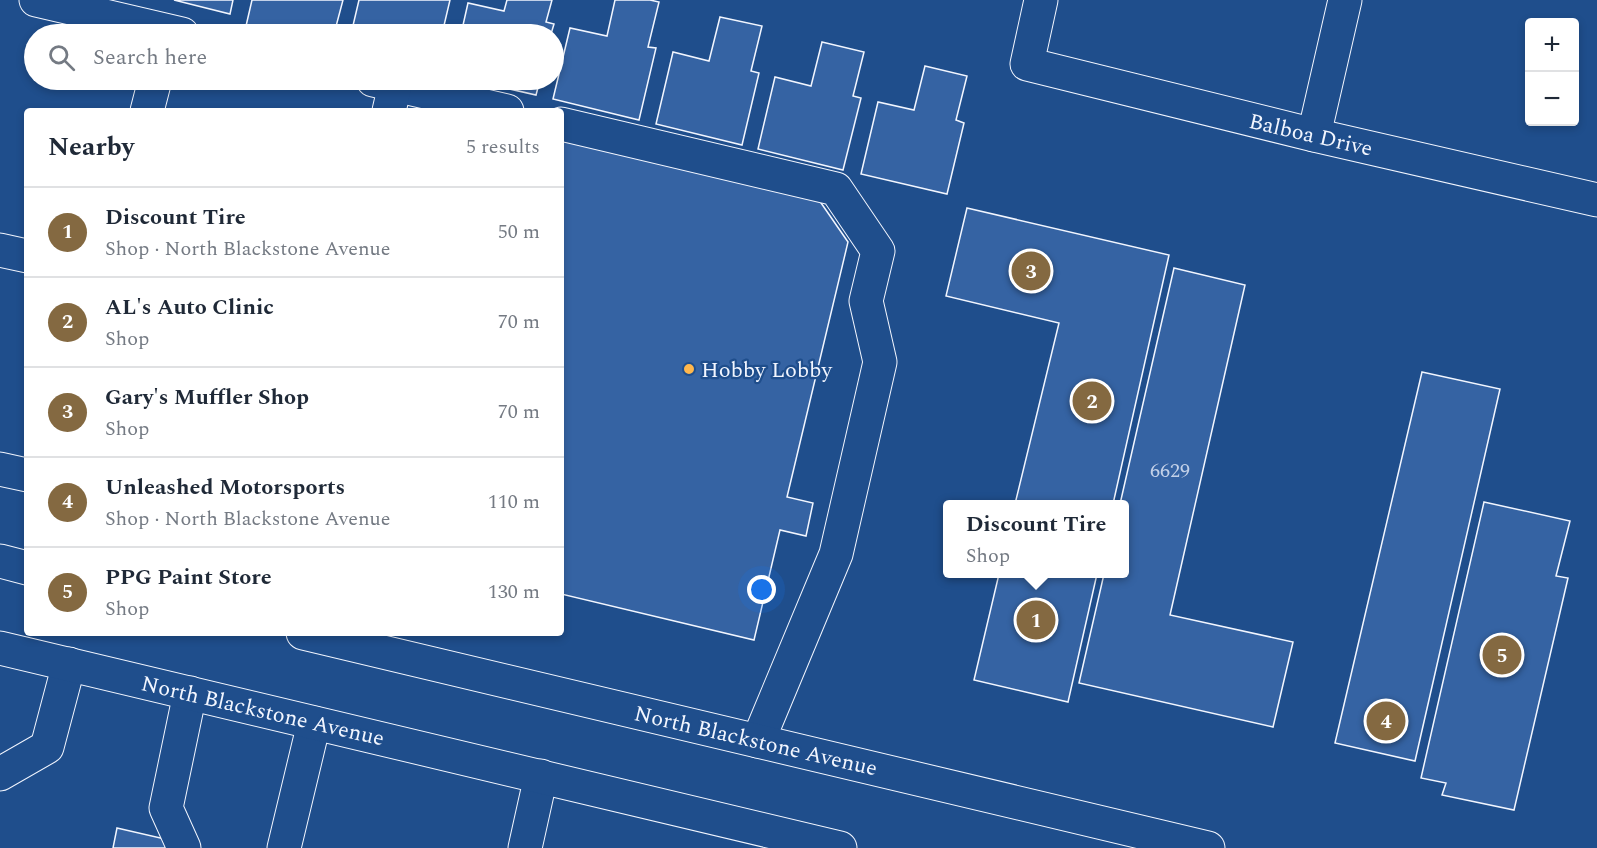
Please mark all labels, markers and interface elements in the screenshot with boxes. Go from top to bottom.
map controls [1525,18,1579,126]
button: + [1525,18,1579,72]
search box [24,24,564,90]
icon: search [45,41,78,74]
text: Search here [93,41,207,74]
button: − [1525,72,1579,126]
street label: Balboa Drive [1245,105,1376,166]
text: Nearby [48,127,134,167]
text: 5 results [466,132,540,162]
text: Discount Tire [105,201,246,234]
text: 1 [62,217,73,247]
text: 50 m [498,217,540,247]
text: Shop · North Blackstone Avenue [105,234,390,264]
pin: 3 [1012,248,1050,294]
text: AL's Auto Clinic [105,291,274,324]
text: 2 [62,307,73,337]
text: 70 m [498,307,540,337]
text: Shop [105,324,149,354]
place label: Hobby Lobby [701,354,833,387]
marker: Hobby Lobby [682,362,696,376]
pin: 2 [1072,378,1112,424]
text: Gary's Muffler Shop [105,381,309,414]
text: 3 [62,397,73,427]
text: 70 m [498,397,540,427]
text: Shop [105,414,149,444]
house number: 6629 [1150,456,1190,486]
text: Unleashed Motorsports [105,471,345,504]
text: 4 [62,487,73,517]
text: 110 m [488,487,540,517]
popup [943,500,1129,578]
text: Shop · North Blackstone Avenue [105,504,390,534]
text: Discount Tire [966,508,1106,541]
text: Shop [966,541,1010,571]
text: PPG Paint Store [105,561,272,594]
your location [747,575,776,604]
text: 5 [62,577,73,607]
text: 130 m [488,577,540,607]
text: Shop [105,594,149,624]
pin: 1 [1016,598,1056,642]
pin: 5 [1482,632,1522,678]
street label: North Blackstone Avenue [138,667,388,756]
street label: North Blackstone Avenue [631,697,881,786]
pin: 4 [1366,698,1406,744]

